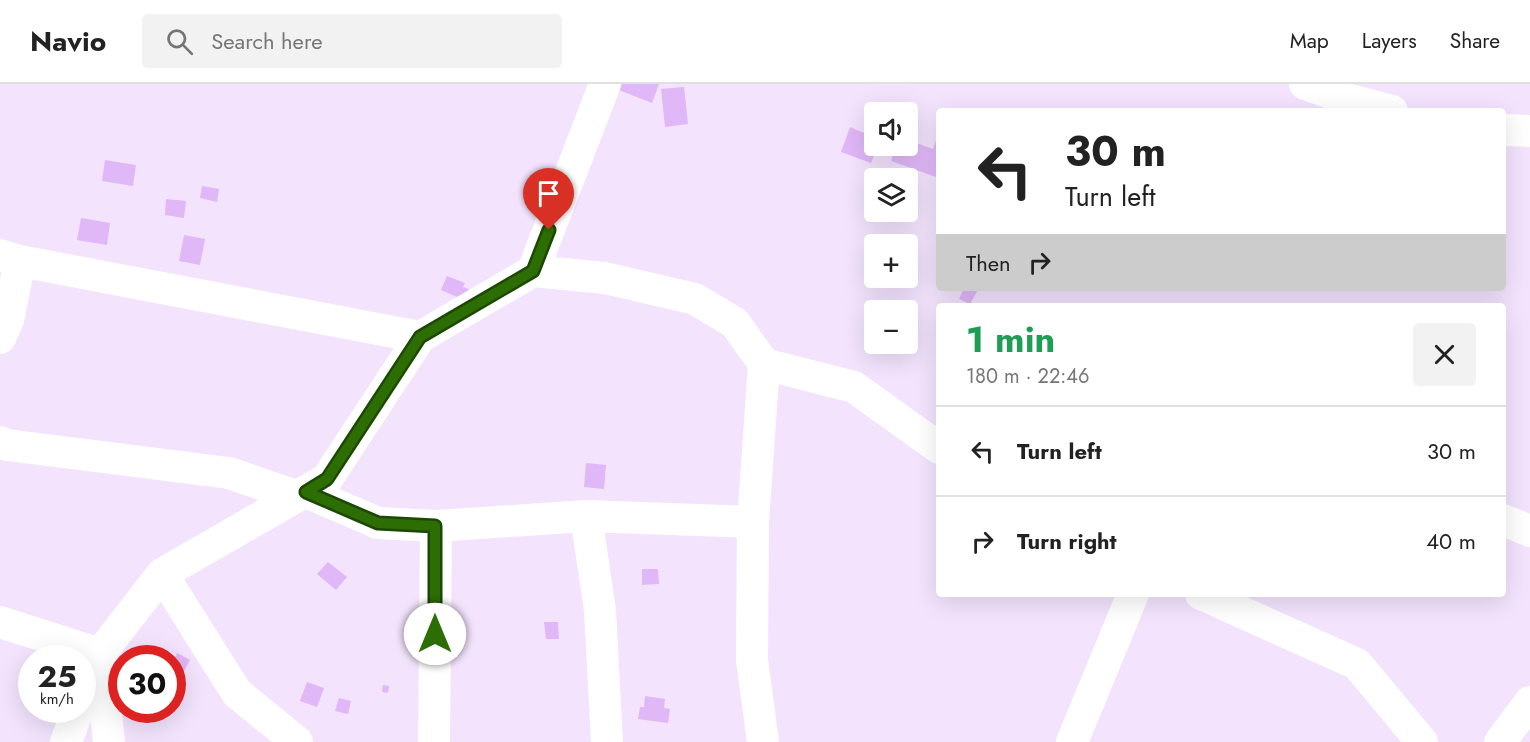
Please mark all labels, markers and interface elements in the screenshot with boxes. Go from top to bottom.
search box [142,14,562,68]
text: Navio [30,21,106,62]
icon: search [163,25,196,58]
text: Search here [211,25,322,57]
text: Map [1290,26,1329,56]
text: Layers [1362,26,1417,56]
text: Share [1450,26,1500,56]
map controls [864,102,918,354]
button: sound [864,102,918,156]
text: 30 m [1065,121,1166,182]
icon: left [966,132,1044,210]
pin [523,168,574,230]
button: layers [864,168,918,222]
icon: arrive [532,177,565,210]
text: Turn left [1065,177,1155,216]
button: + [864,234,918,288]
icon: right [1023,246,1056,279]
text: Then [966,247,1011,279]
button: − [864,300,918,354]
text: 1 min [966,313,1055,365]
button: close [1413,323,1476,386]
text: 180 m · 22:46 [966,362,1089,391]
icon: left [966,435,999,468]
text: Turn left [1017,435,1102,467]
text: 30 m [1427,435,1476,467]
icon: right [966,525,999,558]
text: Turn right [1017,525,1117,557]
text: 40 m [1426,525,1476,557]
position arrow [403,602,467,666]
speed limit sign: 30 [108,645,186,723]
text: 25 [37,655,77,698]
text: km/h [40,688,74,710]

